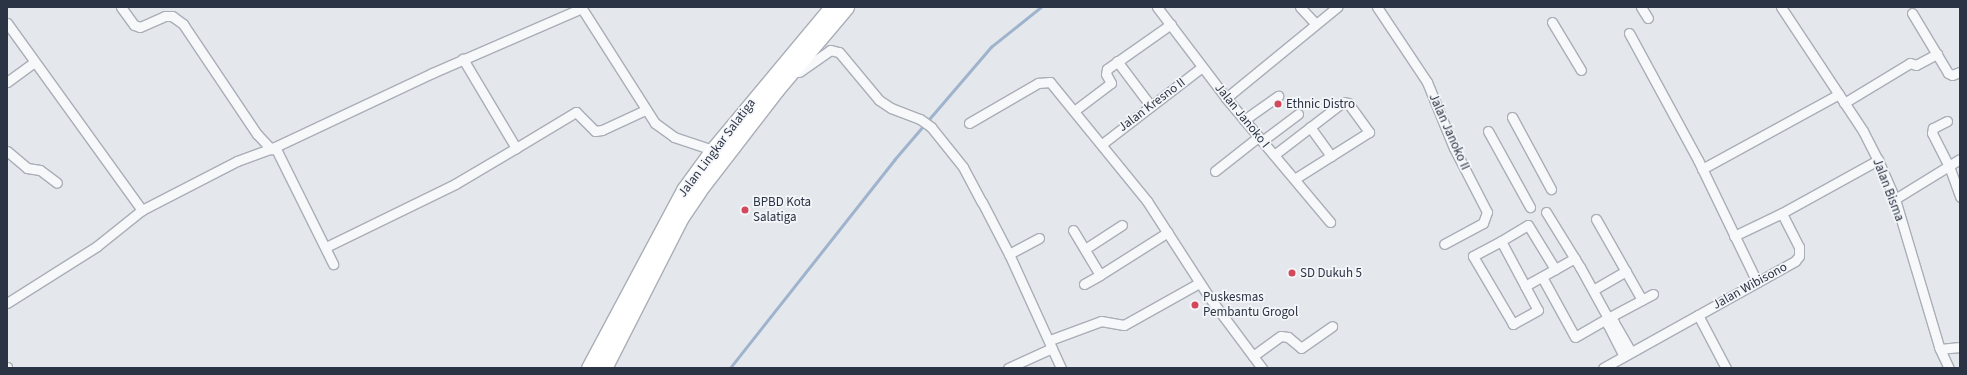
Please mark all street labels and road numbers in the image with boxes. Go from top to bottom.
street label: Jalan Kresno II [1115,75,1189,135]
street label: Jalan Janoko I [1211,81,1273,151]
street label: Jalan Janoko II [1425,91,1473,173]
street label: Jalan Lingkar Salatiga [675,96,759,200]
street label: Jalan Bisma [1869,156,1907,224]
street label: Jalan Wibisono [1710,259,1790,313]

